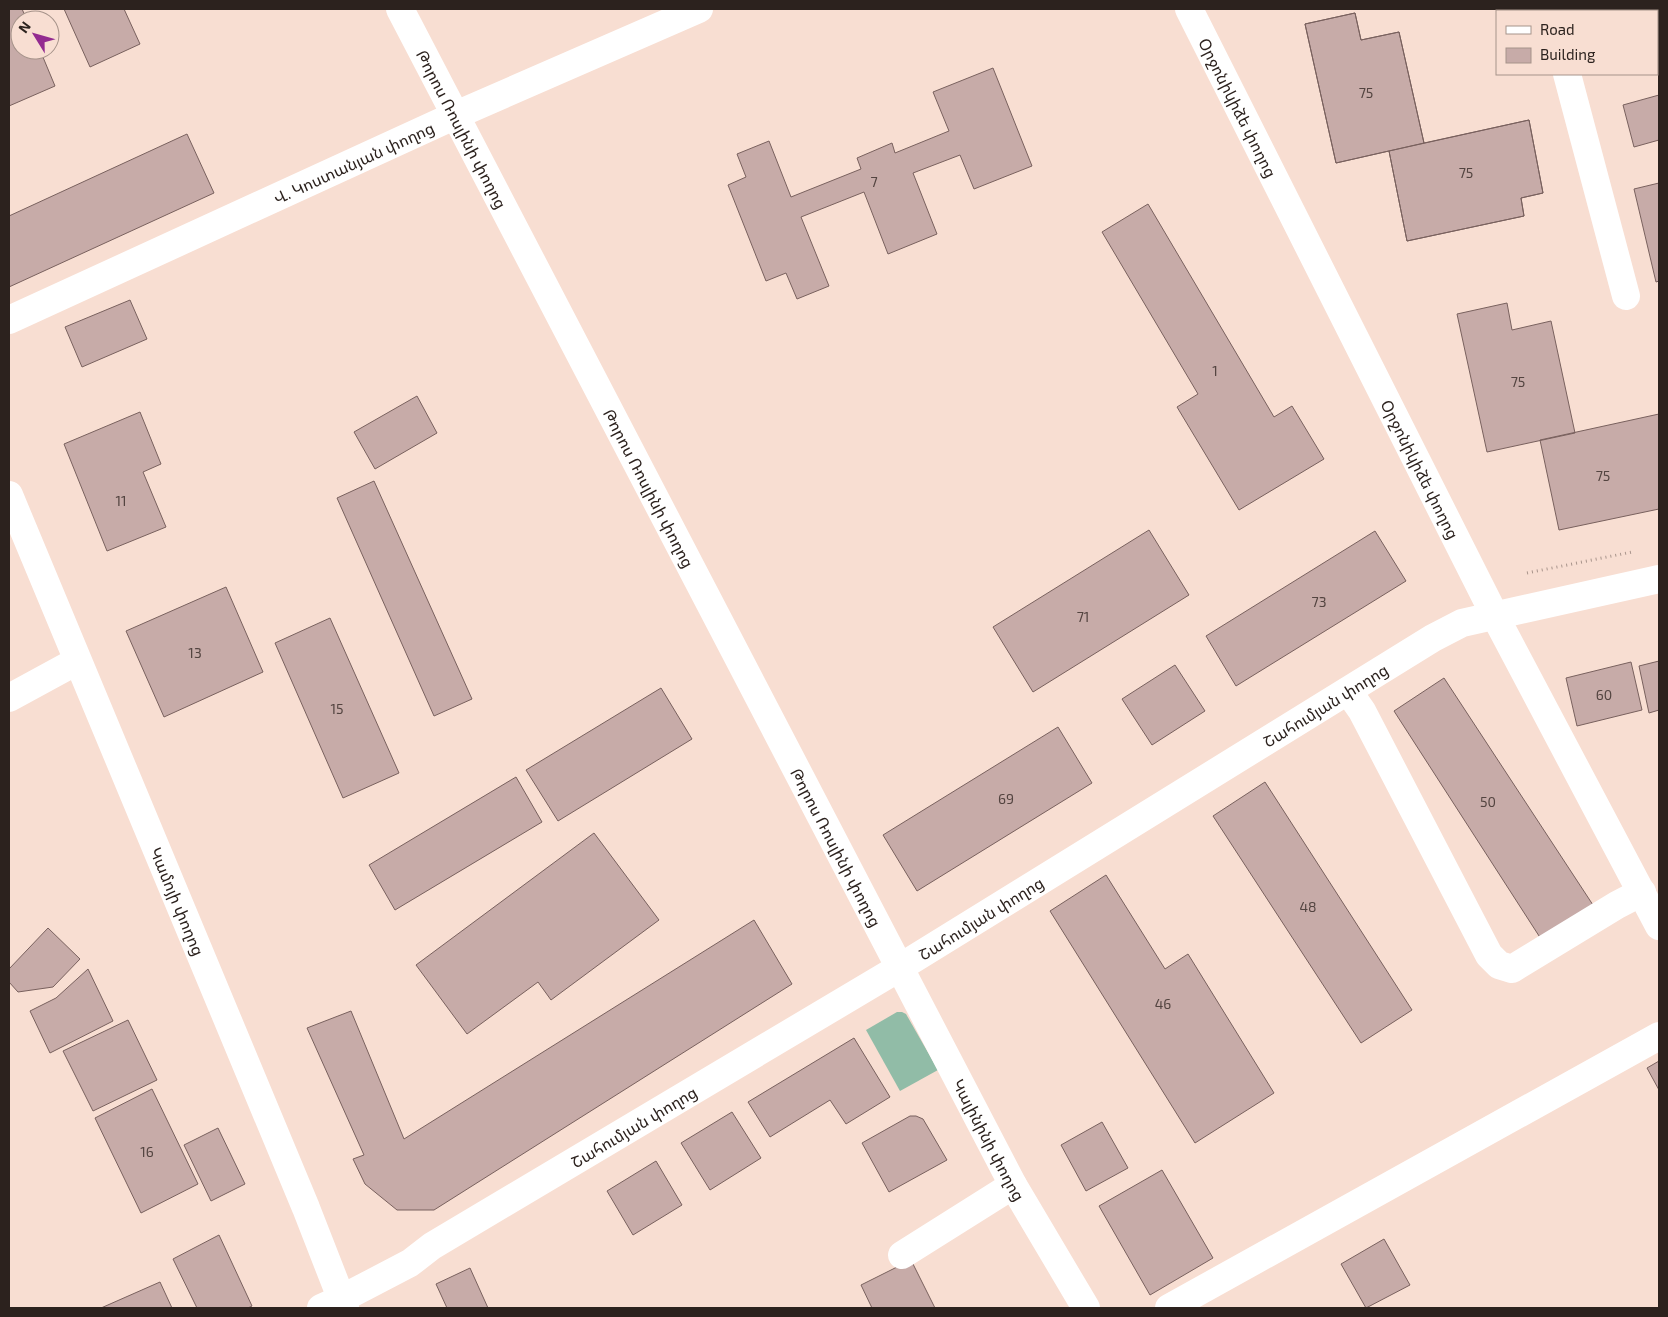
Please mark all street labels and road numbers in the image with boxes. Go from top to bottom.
street label: Օրջոնիկիձե փողոց [1195,34,1282,181]
street label: Թորոս Ռոսլինի փողոց [413,46,512,212]
street label: Վ. Կոստանյան փողոց [270,117,437,207]
street label: Օրջոնիկիձե փողոց [1378,396,1464,542]
street label: Թորոս Ռոսլինի փողոց [600,405,699,571]
street label: Շահումյան փողոց [1259,659,1392,750]
street label: Թորոս Ռոսլինի փողոց [788,764,886,930]
street label: Կամոյի փողոց [147,844,209,959]
street label: Շահումյան փողոց [915,872,1047,963]
street label: Կալինինի փողոց [950,1075,1030,1204]
street label: Շահումյան փողոց [567,1081,700,1171]

